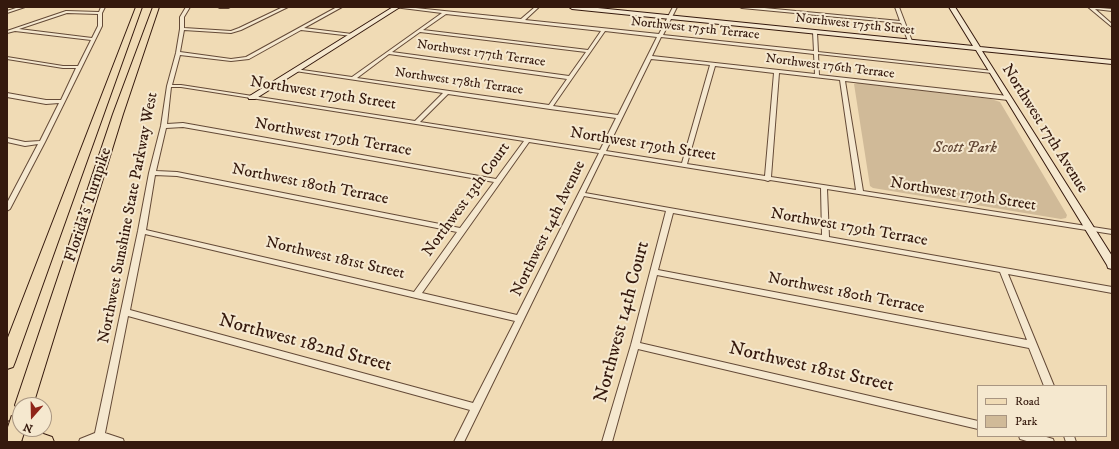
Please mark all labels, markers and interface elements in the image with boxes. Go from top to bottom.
street label: Northwest 175th Street [795,11,915,39]
street label: Northwest 175th Terrace [630,14,760,44]
street label: Northwest 177th Terrace [416,37,546,71]
street label: Northwest 176th Terrace [765,51,895,83]
street label: Northwest 17th Avenue [997,61,1091,197]
street label: Northwest 178th Terrace [394,65,524,99]
street label: Northwest 179th Street [249,73,397,115]
street label: Northwest Sunshine State Parkway West [95,91,163,345]
street label: Northwest 179th Terrace [253,115,413,161]
street label: Northwest 179th Street [569,124,717,166]
street label: Northwest 13th Court [419,139,515,261]
park label: Scott Park [933,139,997,159]
street label: Florida's Turnpike [61,145,117,265]
street label: Northwest 14th Avenue [508,158,590,300]
street label: Northwest 180th Terrace [230,160,390,210]
street label: Northwest 179th Street [889,174,1037,216]
street label: Northwest 179th Terrace [769,205,929,251]
street label: Northwest 181st Street [264,234,406,284]
street label: Northwest 14th Court [590,239,656,405]
street label: Northwest 180th Terrace [766,269,926,319]
street label: Northwest 182nd Street [216,310,394,378]
street label: Northwest 181st Street [726,338,896,398]
legend [977,385,1107,437]
text: Road [1015,394,1040,409]
north arrow [12,397,52,437]
text: Park [1015,414,1037,429]
text: N [22,419,35,435]

